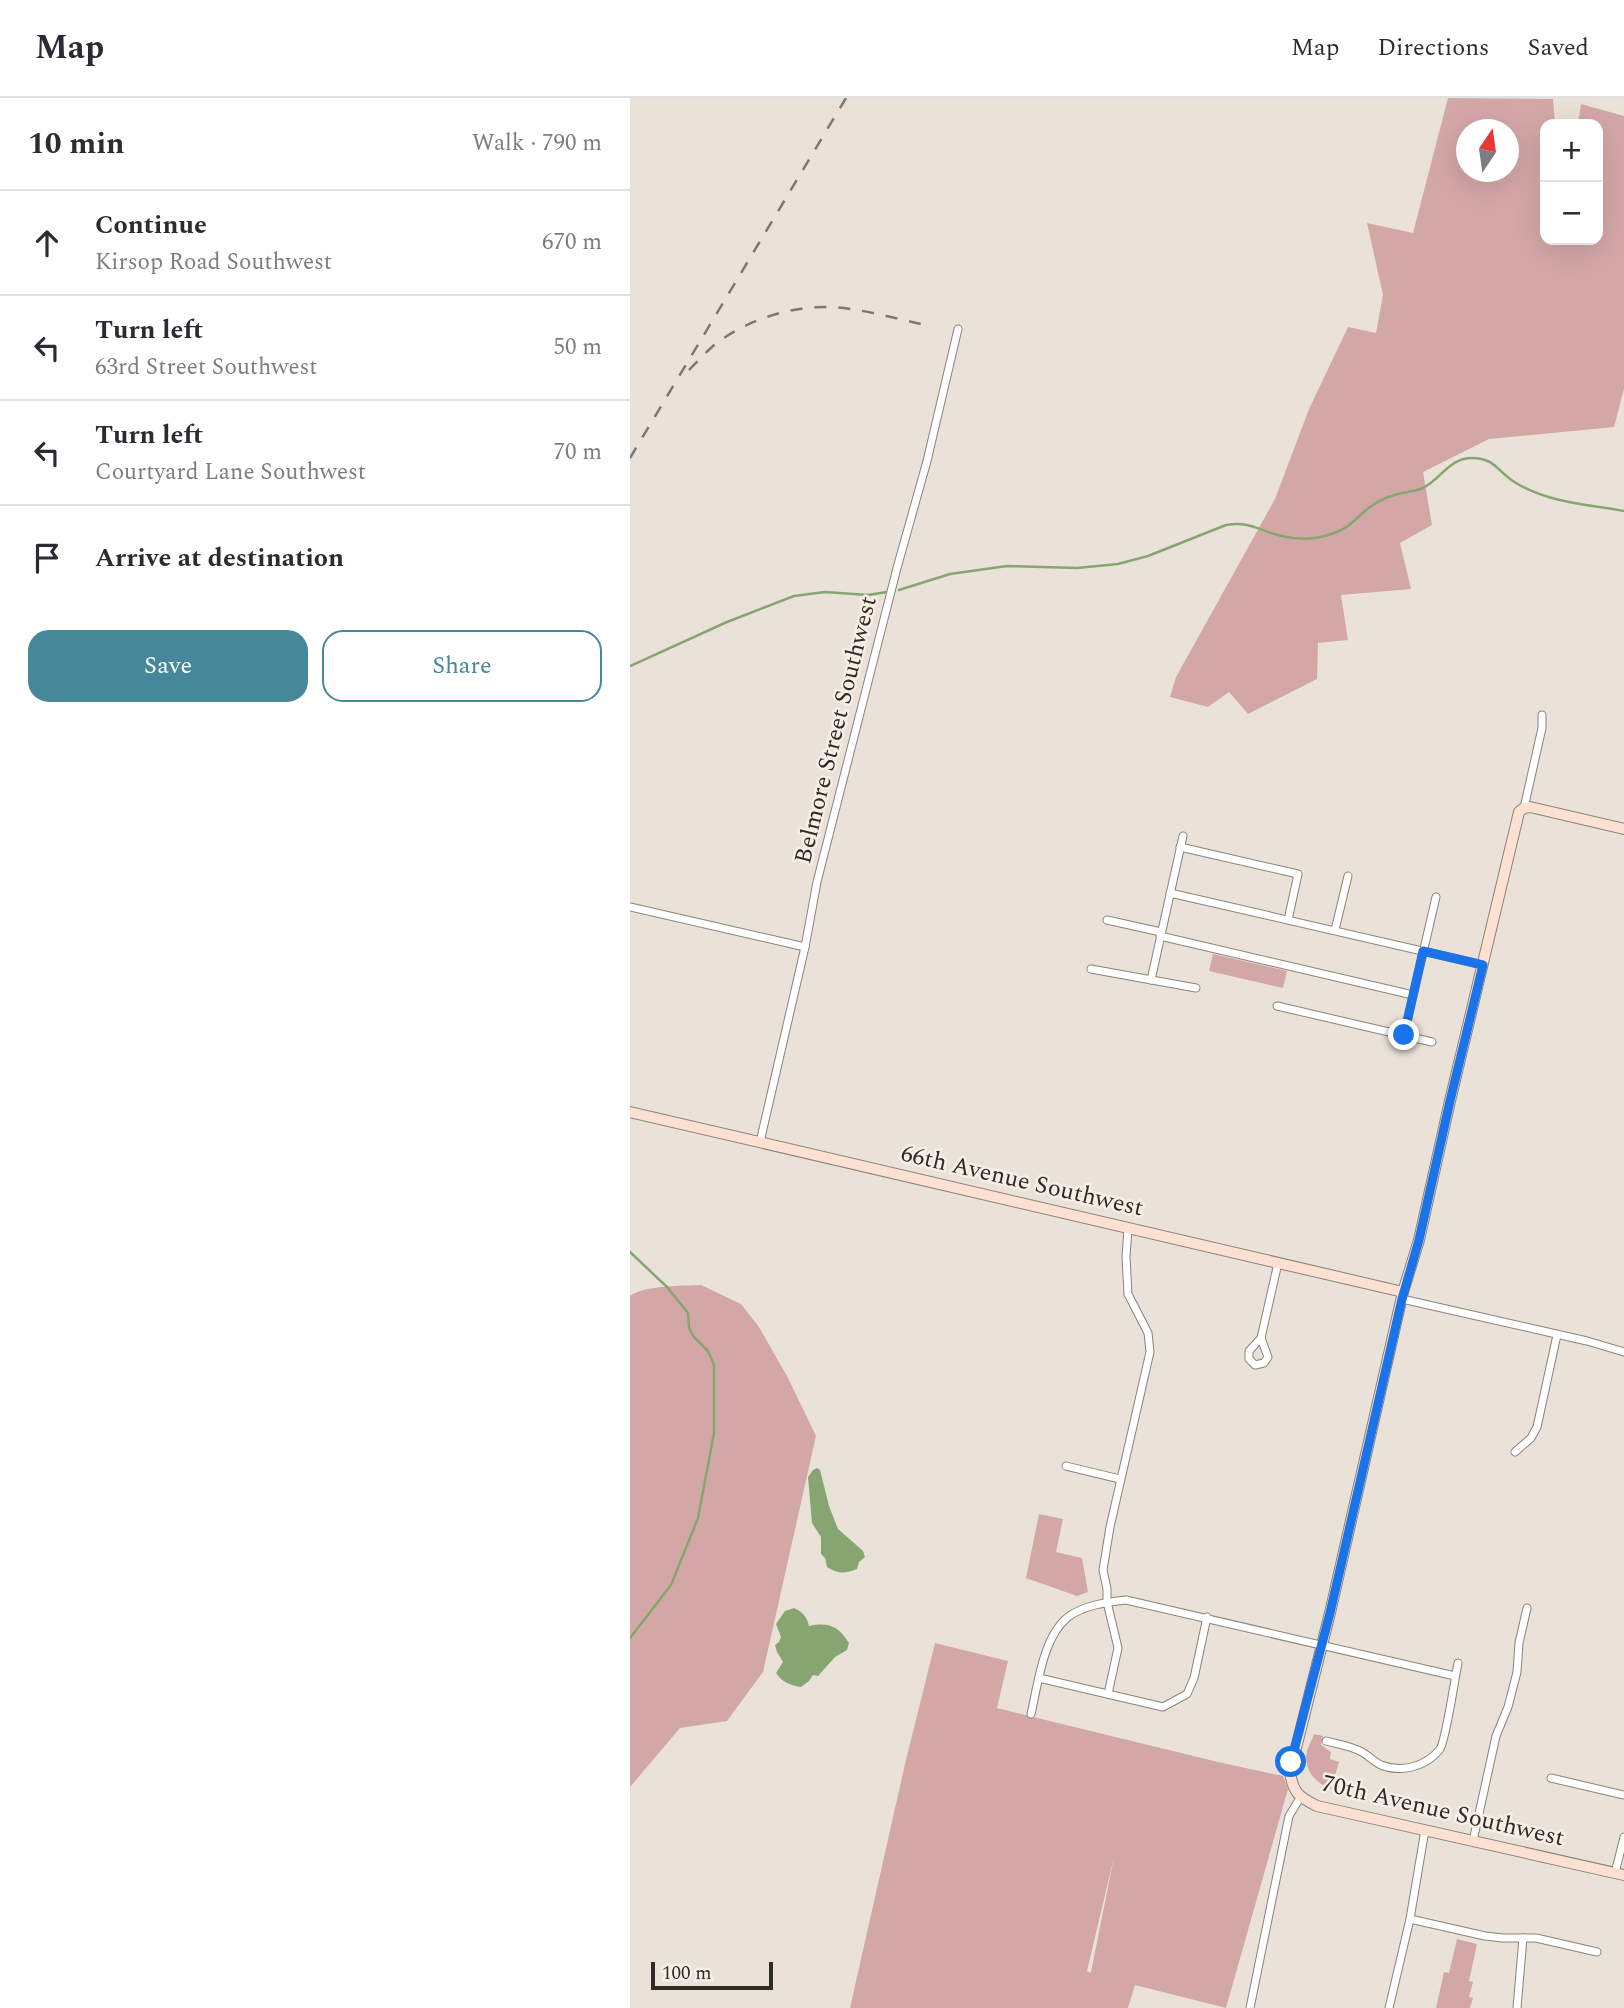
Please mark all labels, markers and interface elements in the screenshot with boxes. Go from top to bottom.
text: Map [35,23,104,73]
text: Map [1291,30,1339,66]
text: Directions [1377,30,1489,66]
text: Saved [1527,30,1589,66]
north arrow [1456,119,1519,182]
map controls [1540,119,1603,245]
button: + [1540,119,1603,182]
text: 10 min [28,121,125,167]
text: Walk · 790 m [472,126,602,161]
button: − [1540,182,1603,245]
text: Continue [95,205,207,245]
icon: ahead [28,224,66,262]
text: 670 m [542,225,602,260]
text: Kirsop Road Southwest [95,245,332,280]
text: Turn left [95,310,203,350]
icon: left [28,329,66,367]
text: 50 m [553,330,602,365]
text: 63rd Street Southwest [95,350,317,385]
text: Turn left [95,415,203,455]
icon: left [28,434,66,472]
text: 70 m [553,435,602,470]
text: Courtyard Lane Southwest [95,455,366,490]
text: Arrive at destination [95,538,344,578]
icon: arrive [28,539,66,577]
street label: Belmore Street Southwest [785,592,887,868]
button: Save [28,630,308,702]
button: Share [322,630,602,702]
route end [1388,1019,1419,1050]
street label: 66th Avenue Southwest [897,1136,1147,1226]
route start [1275,1746,1306,1777]
street label: 70th Avenue Southwest [1318,1766,1568,1856]
scale bar [651,1959,774,1991]
text: 100 m [662,1959,712,1988]

